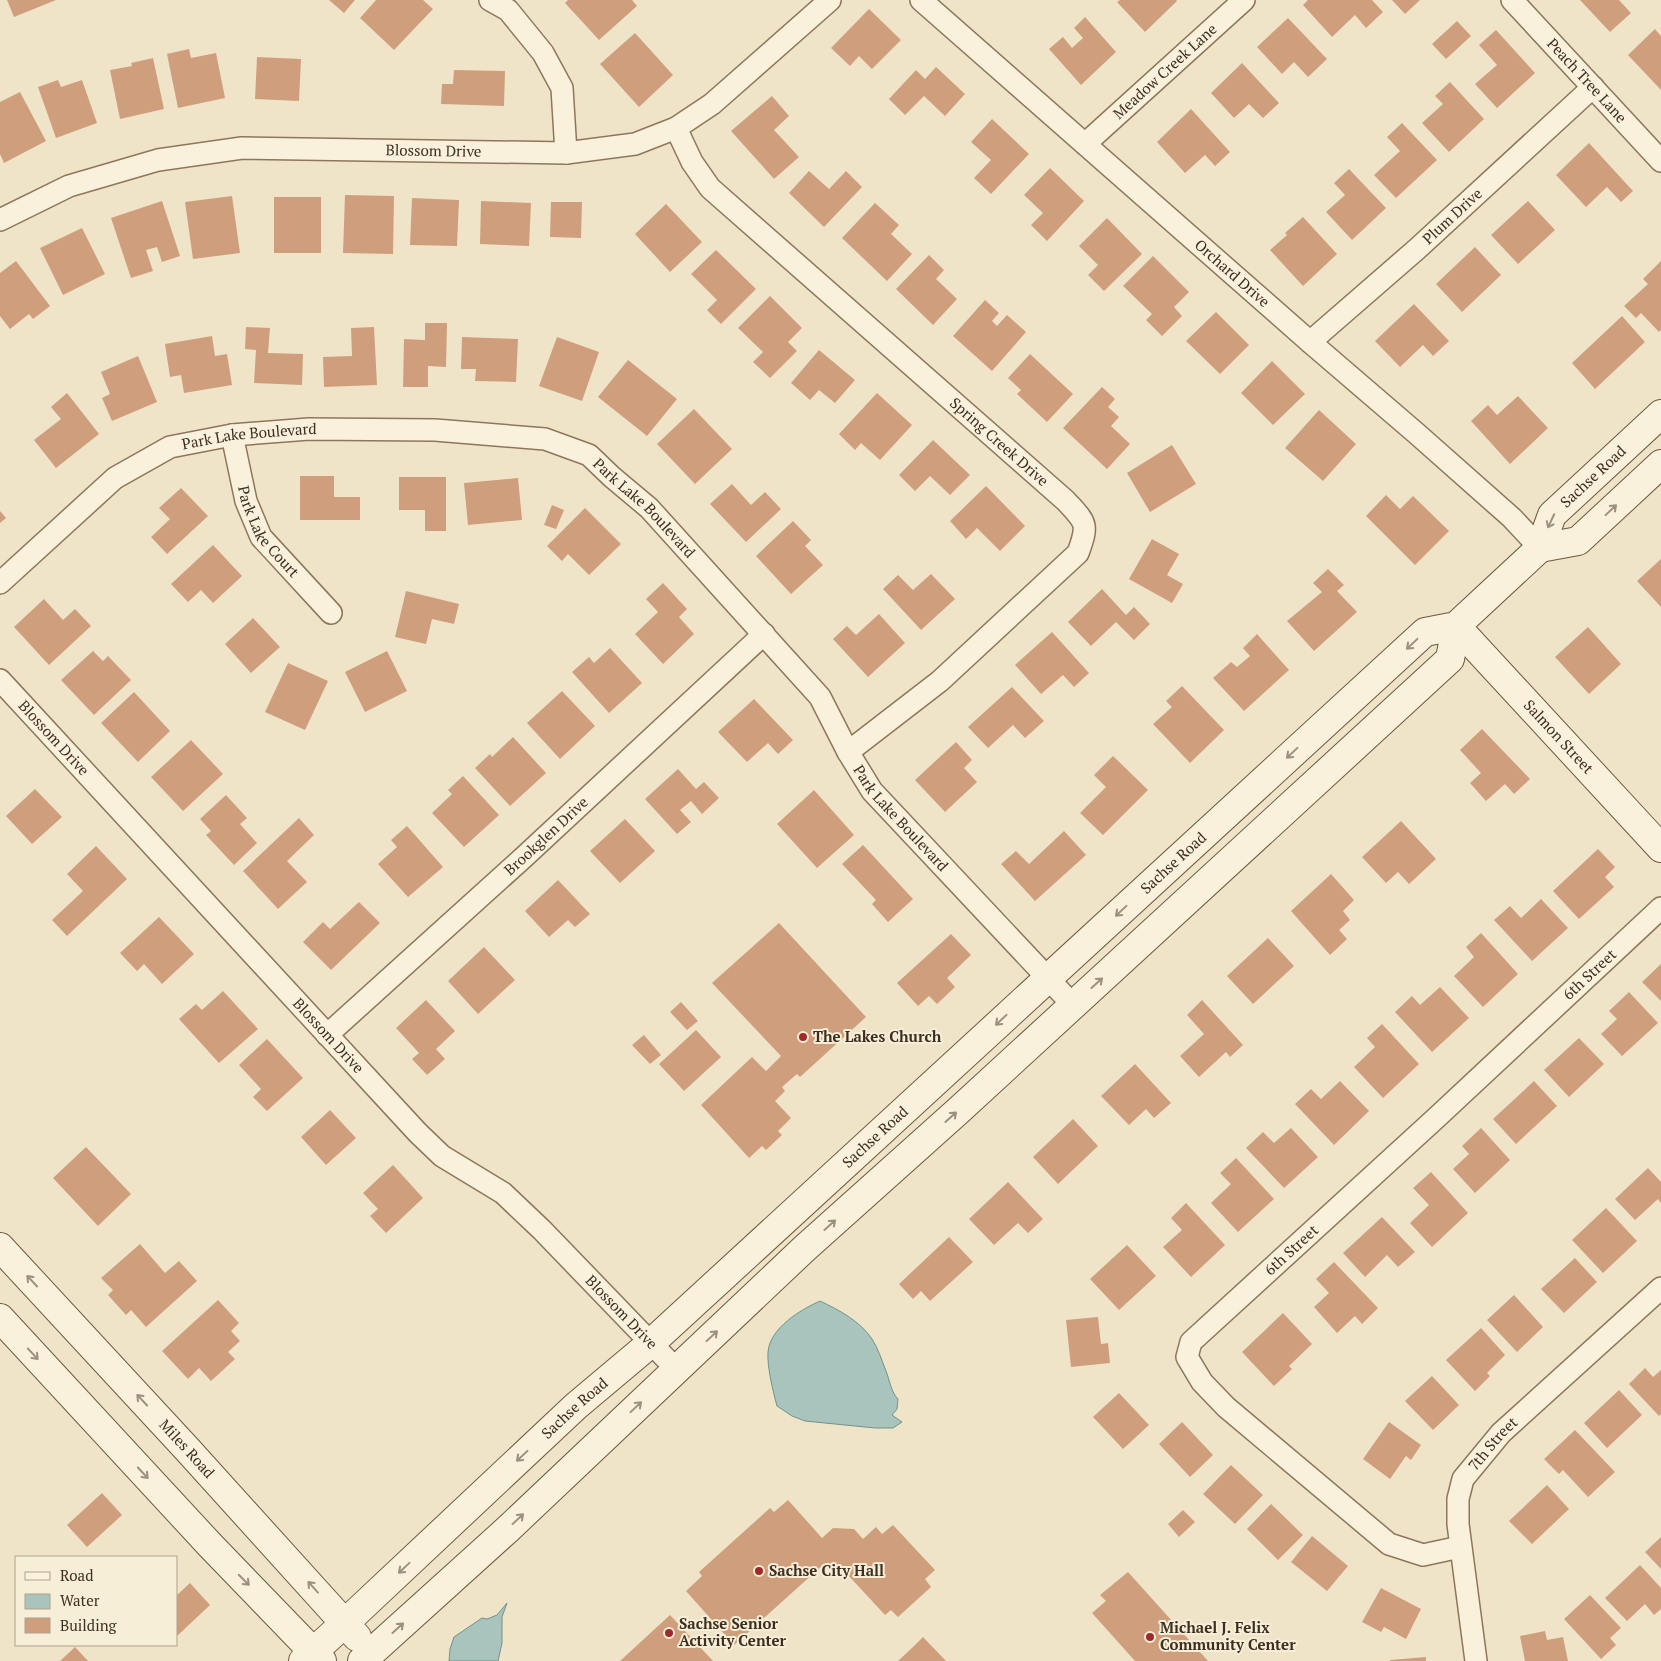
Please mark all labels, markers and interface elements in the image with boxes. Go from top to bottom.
street label: Meadow Creek Lane [1108,19,1221,123]
street label: Peach Tree Lane [1543,33,1632,127]
street label: Blossom Drive [385,139,482,161]
street label: Plum Drive [1418,183,1486,248]
street label: Orchard Drive [1191,234,1274,311]
street label: Spring Creek Drive [946,393,1053,490]
street label: Park Lake Boulevard [180,418,317,453]
street label: Sachse Road [1555,441,1630,512]
street label: Park Lake Boulevard [589,453,700,562]
street label: Park Lake Court [234,484,304,581]
one-way arrow [1605,504,1618,516]
one-way arrow [1545,513,1555,528]
one-way arrow [1405,638,1418,650]
street label: Blossom Drive [14,695,94,779]
street label: Salmon Street [1520,695,1599,778]
one-way arrow [1286,748,1299,759]
street label: Park Lake Boulevard [849,761,953,875]
street label: Brookglen Drive [499,792,592,879]
street label: Sachse Road [1136,827,1210,898]
one-way arrow [1114,905,1127,917]
street label: 6th Street [1558,944,1620,1004]
one-way arrow [1090,977,1103,989]
street label: Blossom Drive [289,993,369,1077]
one-way arrow [995,1014,1008,1026]
place label: The Lakes Church [813,1026,942,1046]
marker: The Lakes Church [797,1031,809,1043]
street label: Sachse Road [837,1101,912,1172]
one-way arrow [945,1111,958,1123]
one-way arrow [824,1219,837,1231]
street label: 6th Street [1260,1219,1322,1279]
street label: Blossom Drive [582,1270,662,1353]
one-way arrow [26,1275,38,1288]
one-way arrow [705,1330,718,1342]
one-way arrow [27,1348,39,1360]
street label: Sachse Road [536,1373,611,1443]
one-way arrow [136,1394,148,1407]
one-way arrow [630,1401,643,1413]
street label: 7th Street [1463,1412,1522,1474]
street label: Miles Road [155,1414,220,1482]
one-way arrow [516,1450,529,1462]
one-way arrow [137,1467,149,1480]
one-way arrow [512,1513,525,1525]
legend [15,1556,178,1646]
place label: Sachse City Hall [769,1560,884,1580]
one-way arrow [398,1562,410,1574]
text: Road [60,1565,93,1585]
marker: Sachse City Hall [753,1565,765,1577]
one-way arrow [238,1574,250,1586]
one-way arrow [307,1580,319,1593]
text: Water [60,1590,100,1610]
place label: Sachse Senior Activity Center [679,1613,787,1650]
text: Building [60,1615,118,1635]
place label: Michael J. Felix Community Center [1160,1617,1296,1654]
one-way arrow [391,1622,404,1634]
marker: Sachse Senior Activity Center [663,1627,675,1639]
marker: Michael J. Felix Community Center [1144,1631,1156,1643]

